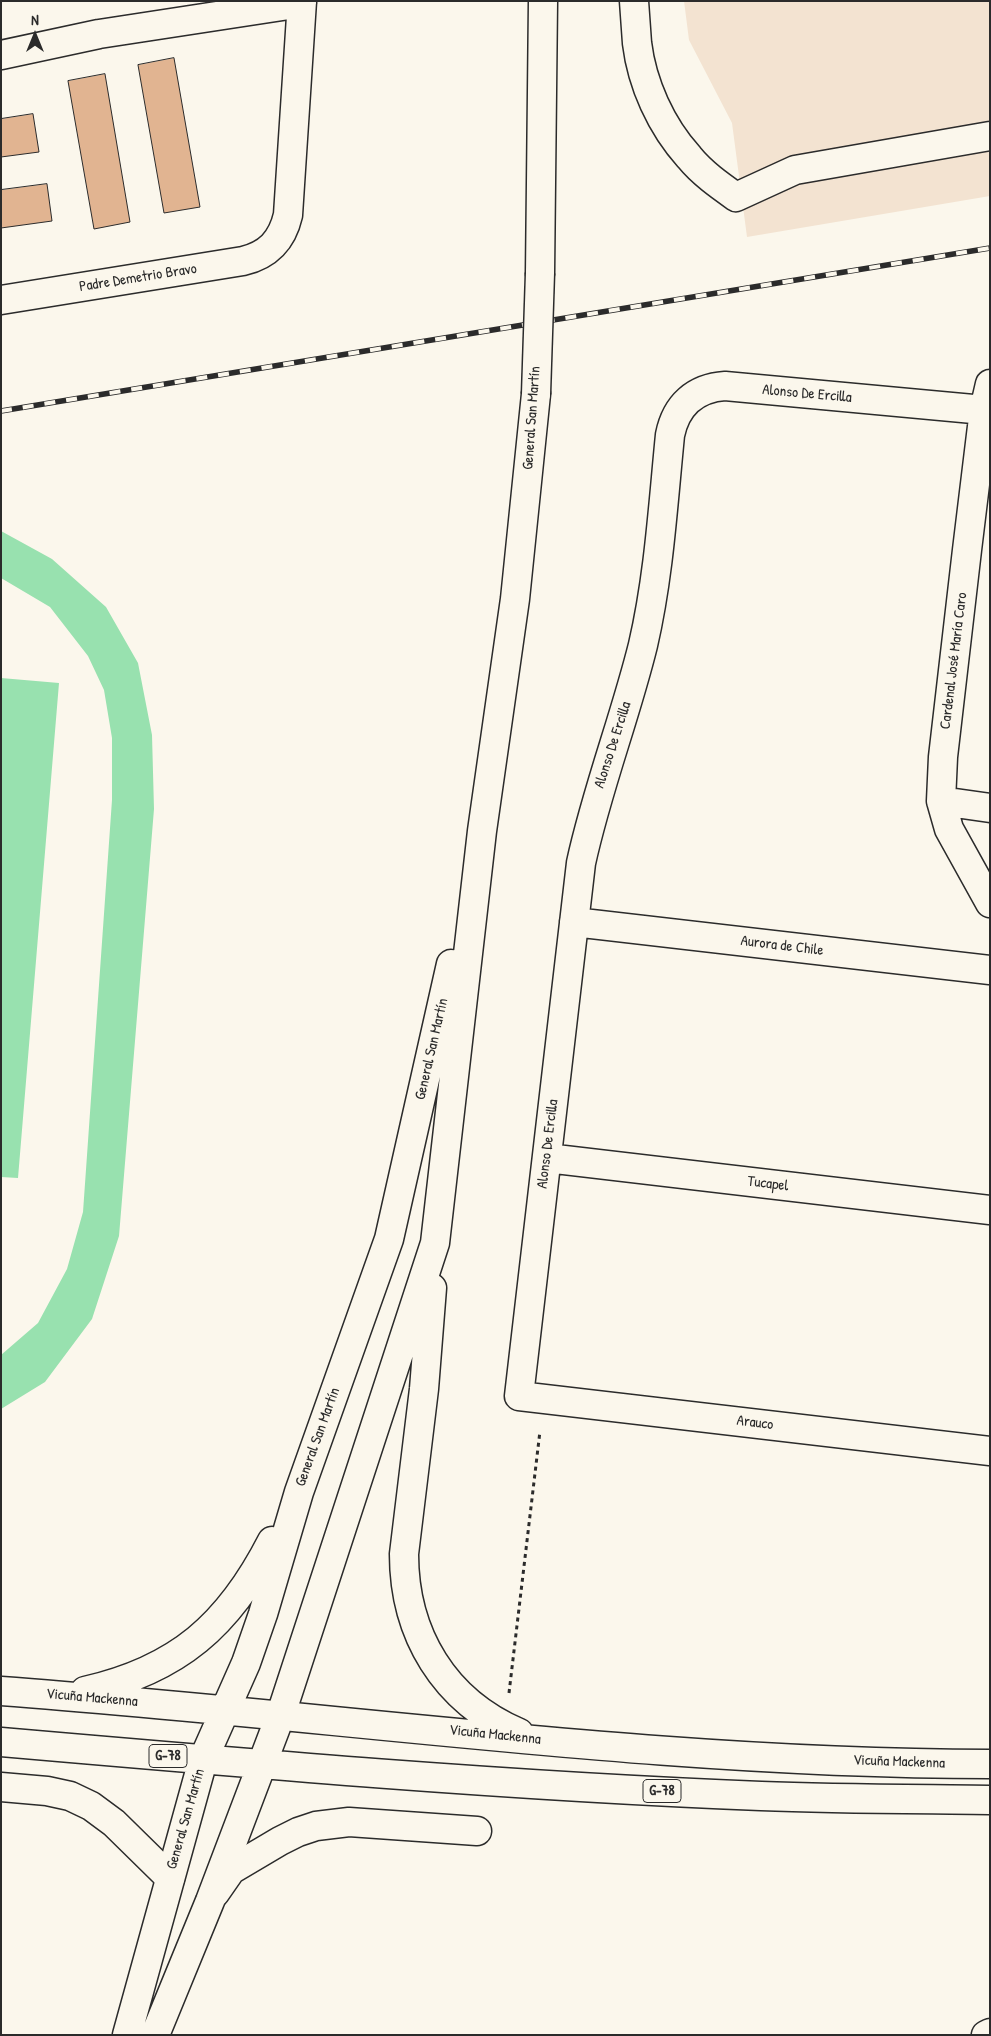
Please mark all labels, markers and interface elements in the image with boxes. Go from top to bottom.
north arrow [10,10,60,60]
text: N [31,10,39,29]
street label: Padre Demetrio Bravo [78,260,198,296]
street label: General San Martín [519,366,545,470]
street label: Alonso De Ercilla [761,381,853,407]
street label: Cardenal José María Caro [937,592,971,730]
street label: Alonso De Ercilla [591,699,635,791]
street label: Aurora de Chile [740,932,824,960]
street label: General San Martín [412,996,452,1102]
street label: Alonso De Ercilla [534,1098,562,1190]
street label: Tucapel [747,1173,789,1195]
street label: General San Martín [292,1385,344,1489]
street label: Arauco [736,1412,774,1434]
street label: Vicuña Mackenna [45,1685,139,1711]
street label: Vicuña Mackenna [448,1721,542,1749]
road number: G-78 [149,1744,187,1768]
street label: Vicuña Mackenna [853,1751,945,1773]
street label: General San Martín [163,1767,209,1871]
road number: G-78 [643,1780,681,1802]

